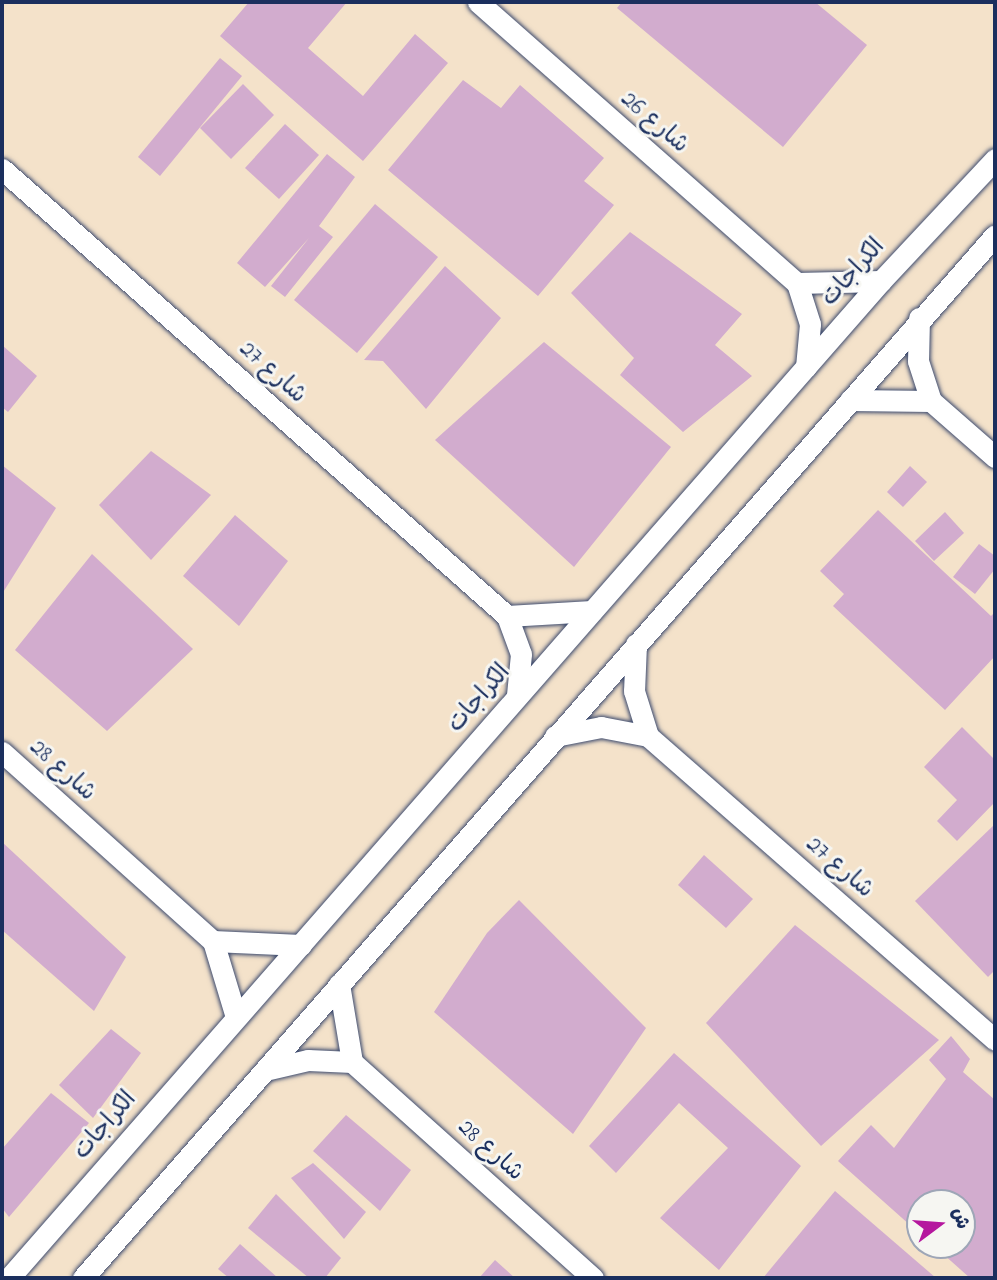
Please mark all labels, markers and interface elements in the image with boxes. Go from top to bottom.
street label: شارع 26 [614,86,694,160]
street label: الكراجات [816,233,892,313]
street label: شارع 27 [233,336,311,410]
street label: الكراجات [442,659,518,739]
street label: شارع 28 [23,734,101,808]
street label: شارع 27 [799,831,879,905]
street label: الكراجات [68,1086,144,1166]
street label: شارع 28 [451,1114,529,1188]
north arrow [906,1189,976,1259]
text: ش [944,1205,976,1232]

